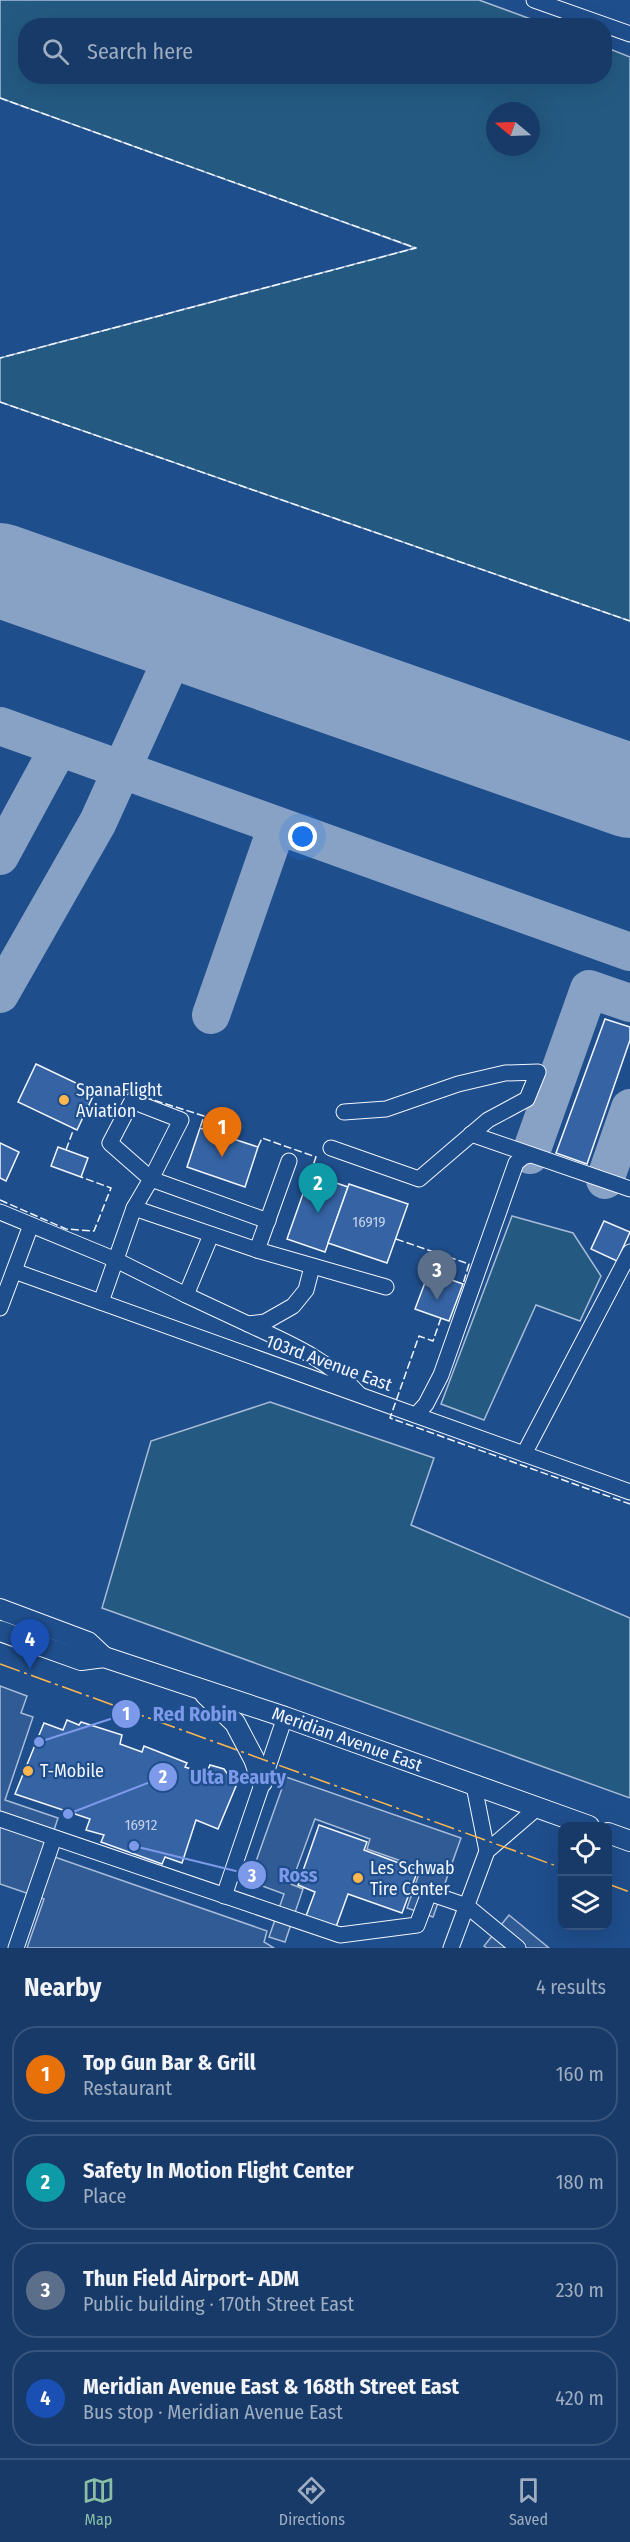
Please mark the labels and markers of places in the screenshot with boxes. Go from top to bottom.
place label: SpanaFlight Aviation [76,1079,162,1122]
marker: SpanaFlight Aviation [57,1093,71,1107]
pin: 1 [202,1108,242,1157]
pin: 2 [298,1164,338,1213]
pin: 3 [418,1250,456,1300]
pin: 4 [10,1620,50,1669]
callout: Red Robin [111,1695,249,1733]
callout: Ulta Beauty [148,1758,298,1796]
place label: T-Mobile [40,1760,104,1782]
marker: T-Mobile [21,1764,35,1778]
callout: Ross [237,1856,330,1894]
place label: Les Schwab Tire Center [370,1857,454,1900]
marker: Les Schwab Tire Center [351,1871,365,1885]

